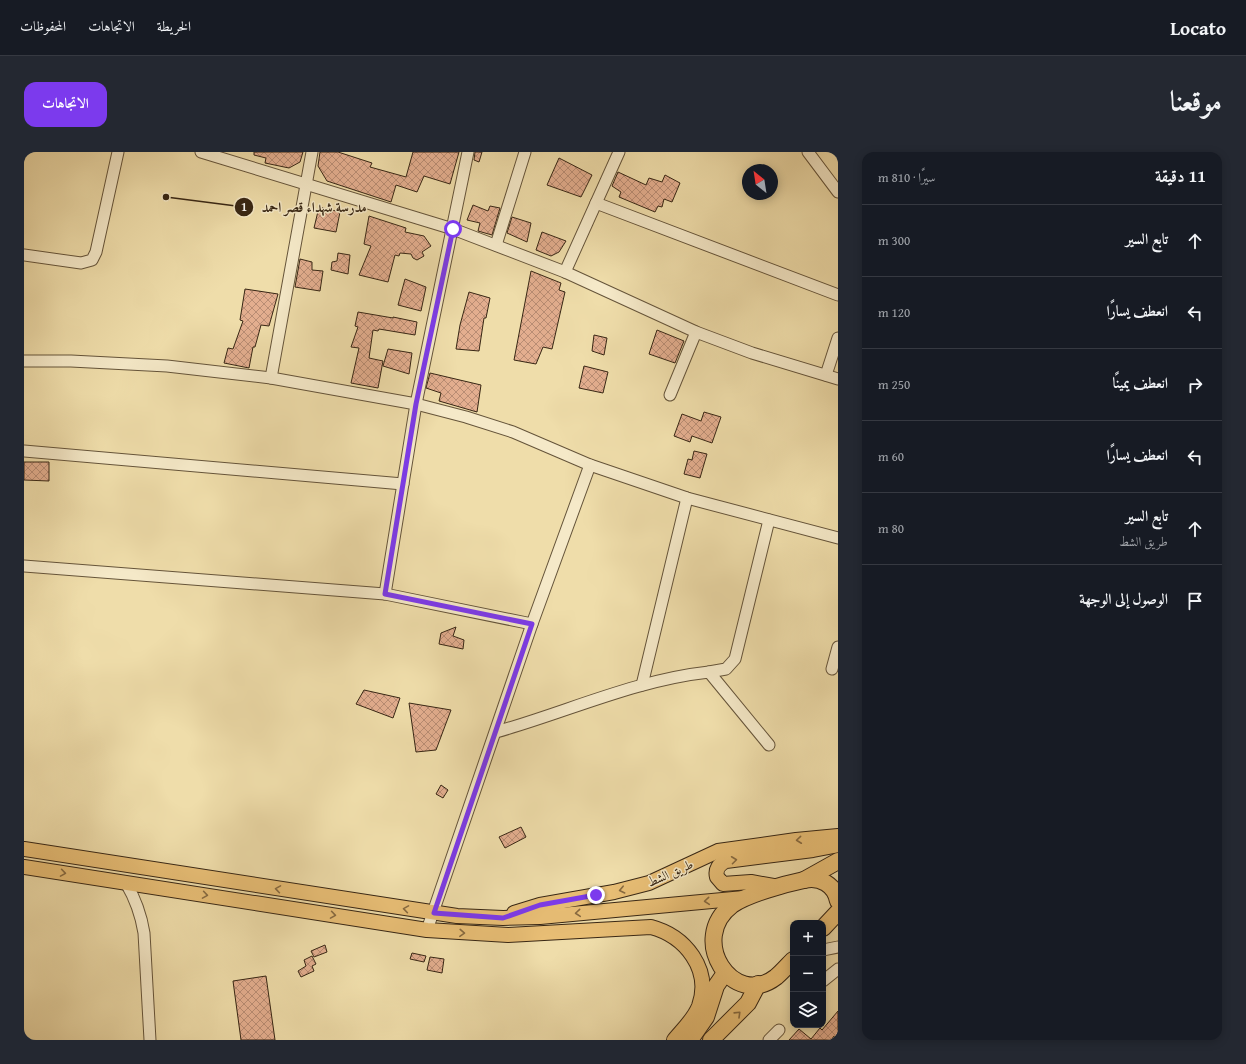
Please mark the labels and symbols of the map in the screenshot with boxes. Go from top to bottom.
north arrow [742,164,778,200]
callout: مدرسة شهداء قصر احمد [234,194,375,220]
text: مدرسة شهداء قصر احمد [261,197,367,217]
text: 1 [241,198,247,215]
route start [444,220,462,238]
one-way arrow [796,835,802,844]
street label: طريق الشط [644,854,696,892]
one-way arrow [731,856,737,865]
one-way arrow [59,868,66,877]
one-way arrow [275,885,281,894]
route end [587,886,605,904]
one-way arrow [619,886,625,894]
one-way arrow [202,890,208,899]
one-way arrow [704,897,710,906]
one-way arrow [403,905,410,914]
one-way arrow [575,909,581,918]
one-way arrow [330,911,336,919]
one-way arrow [459,929,465,938]
one-way arrow [733,1011,741,1019]

